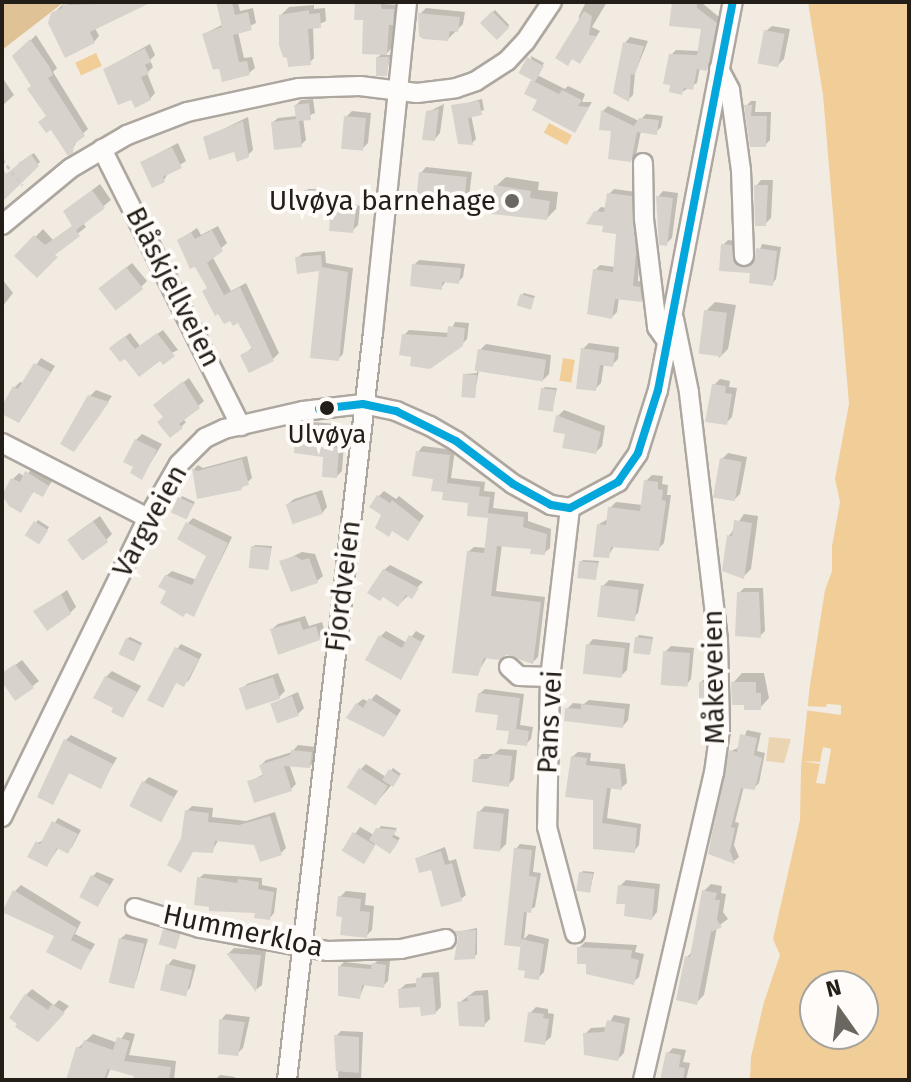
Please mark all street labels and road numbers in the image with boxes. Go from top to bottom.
street label: Blåskjellveien [118,201,228,373]
street label: Vargveien [105,459,195,583]
street label: Fjordveien [318,518,368,654]
street label: Måkeveien [696,609,732,745]
street label: Pans vei [531,669,569,775]
street label: Hummerkloa [160,898,326,964]

